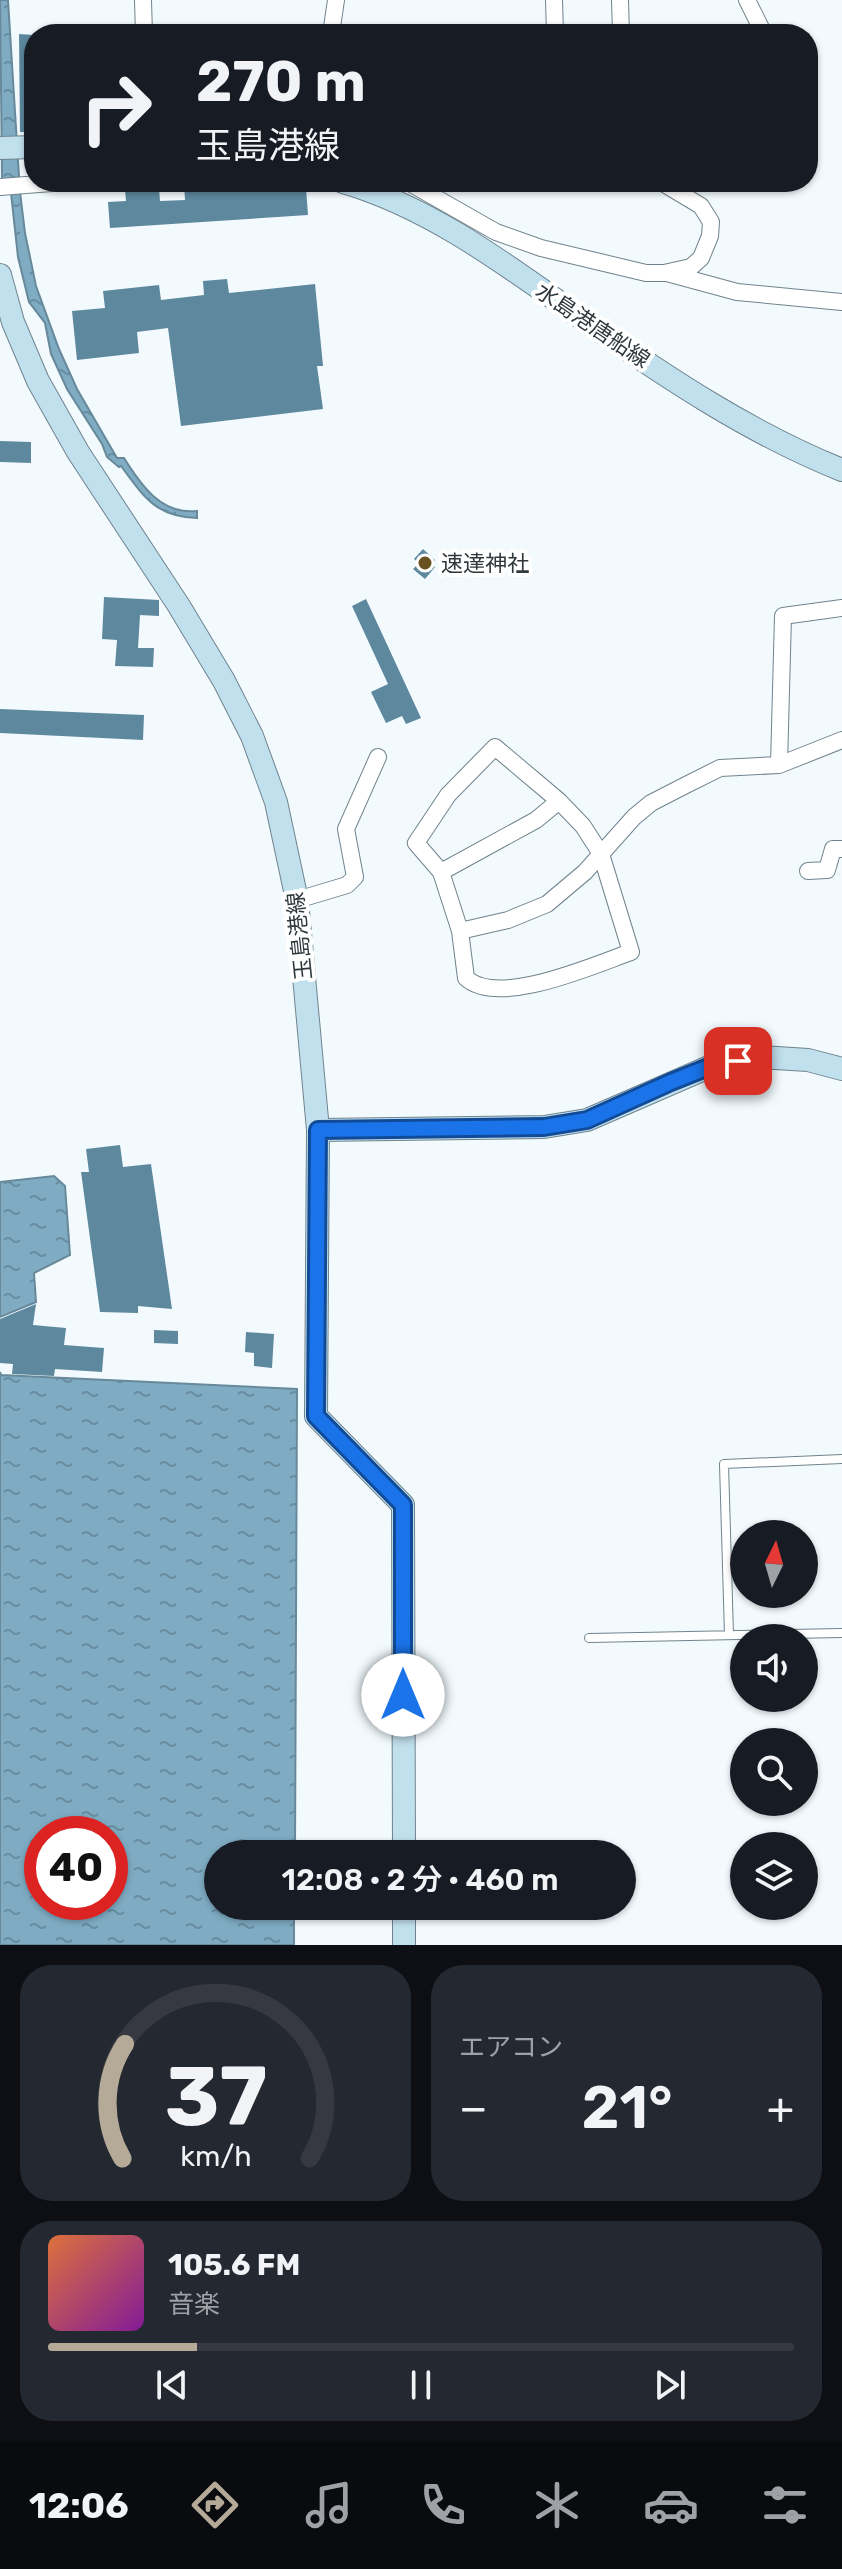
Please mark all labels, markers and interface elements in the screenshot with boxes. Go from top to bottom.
text: 270 m [196,49,366,115]
icon: right [64,56,168,160]
text: 玉島港線 [196,124,340,167]
street label: 水島港唐船線 [530,277,655,374]
place label: 速達神社 [441,550,529,577]
marker: 速達神社 [416,554,434,572]
street label: 玉島港線 [281,891,318,981]
pin [704,1027,772,1095]
icon: arrive [716,1039,760,1083]
north arrow [730,1520,818,1608]
map controls [730,1520,818,1920]
button: sound [730,1624,818,1712]
position arrow [361,1653,445,1737]
button: search [730,1728,818,1816]
speed limit sign: 40 [24,1816,128,1920]
button: layers [730,1832,818,1920]
text: 12:08 · 2 分 · 460 m [282,1862,558,1898]
text: エアコン [459,2032,563,2063]
text: 37 [164,2047,267,2146]
text: 21° [582,2072,673,2143]
text: − [459,2082,488,2134]
text: + [767,2082,794,2134]
text: km/h [180,2139,251,2173]
text: 105.6 FM [168,2247,300,2283]
text: 音楽 [168,2289,220,2320]
icon: previous [150,2363,194,2407]
icon: pause [399,2363,443,2407]
icon: next [648,2363,692,2407]
icon: directions [187,2477,243,2533]
icon: music [301,2477,357,2533]
icon: phone [415,2477,471,2533]
icon: climate [529,2477,585,2533]
icon: car [643,2477,699,2533]
icon: filters [757,2477,813,2533]
text: 12:06 [29,2484,129,2527]

